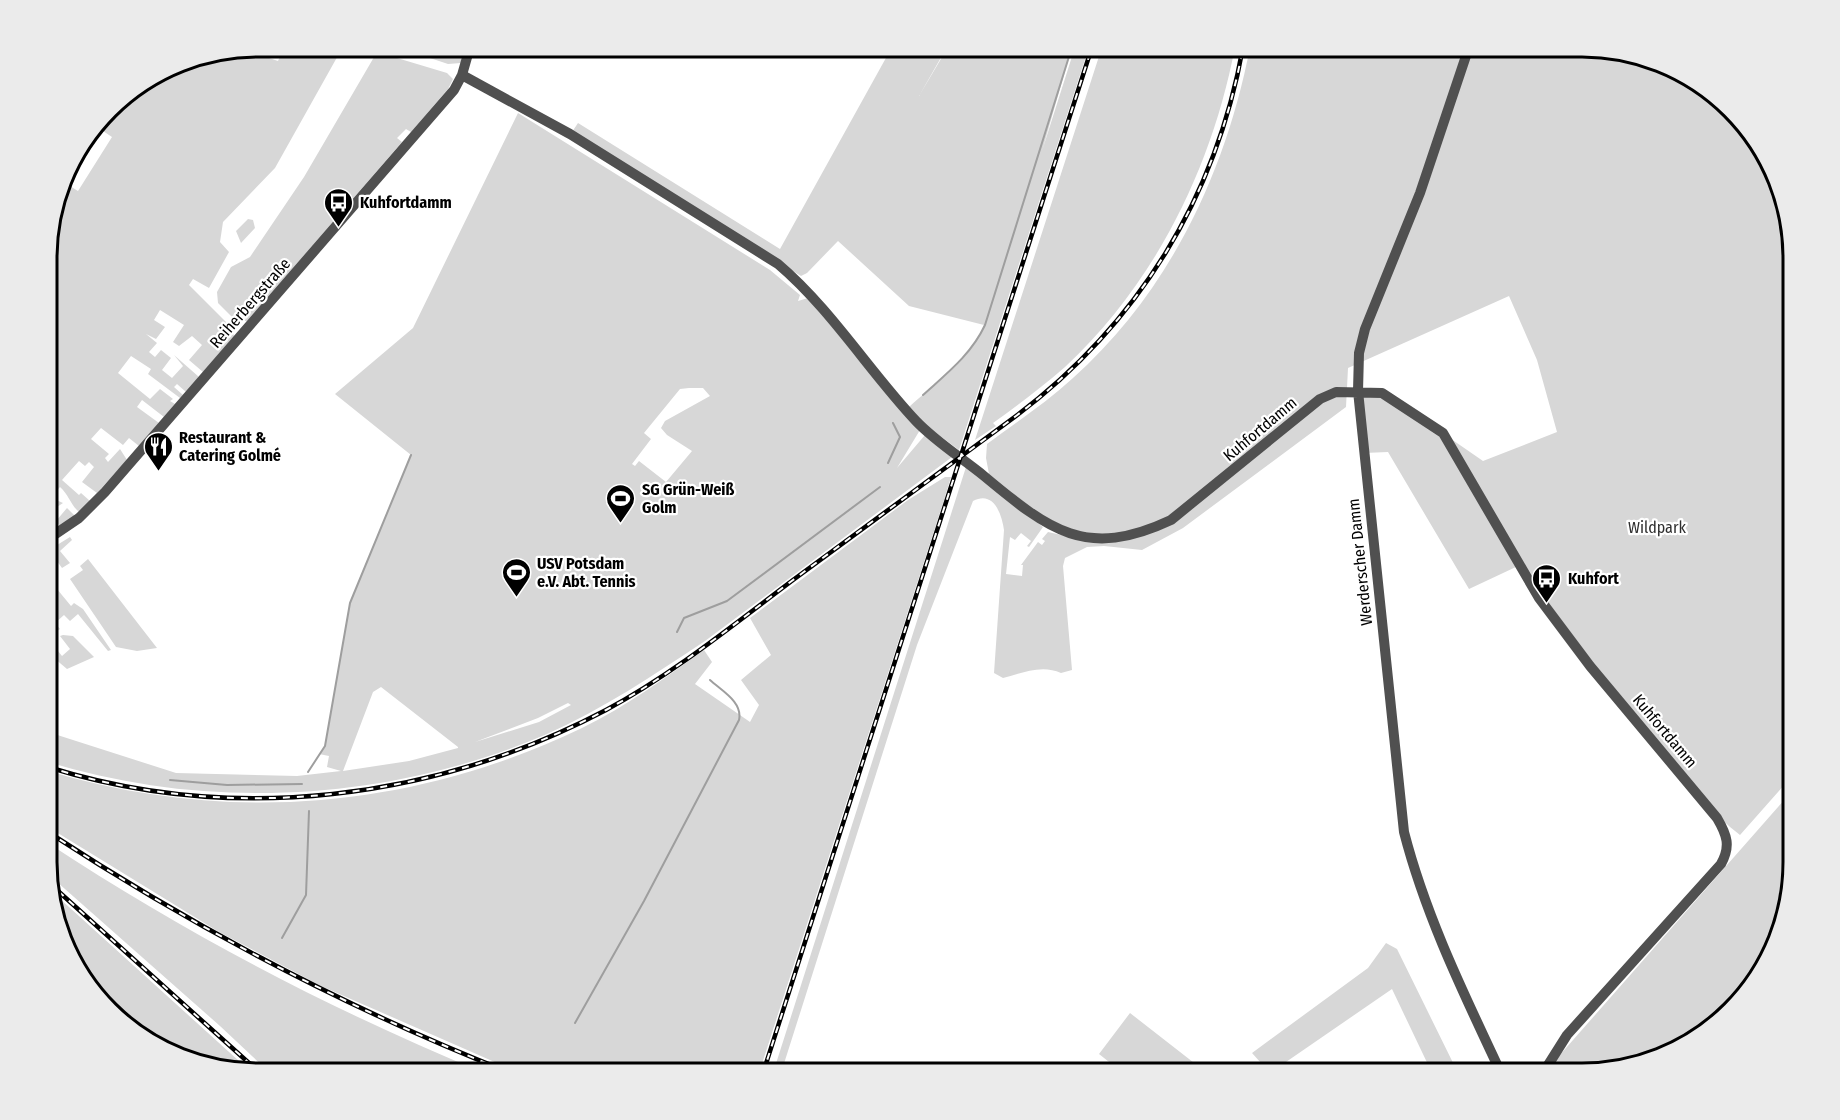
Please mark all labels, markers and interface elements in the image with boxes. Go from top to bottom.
bus stop icon: Kuhfortdamm [323,186,355,228]
place label: Kuhfortdamm [360,193,452,212]
street label: Reiherbergstraße [206,254,294,352]
street label: Kuhfortdamm [1219,393,1301,465]
place label: Restaurant & Catering Golmé [179,428,281,465]
restaurant icon: Restaurant & Catering Golmé [142,430,174,472]
place label: SG Grün-Weiß Golm [642,480,735,517]
sports icon: SG Grün-Weiß Golm [605,482,637,524]
street label: Werderscher Damm [1344,498,1376,626]
park label: Wildpark [1628,518,1687,537]
place label: USV Potsdam e.V. Abt. Tennis [537,554,636,591]
sports icon: USV Potsdam e.V. Abt. Tennis [500,556,532,598]
bus stop icon: Kuhfort [1531,562,1563,604]
place label: Kuhfort [1568,569,1619,588]
street label: Kuhfortdamm [1629,690,1701,772]

